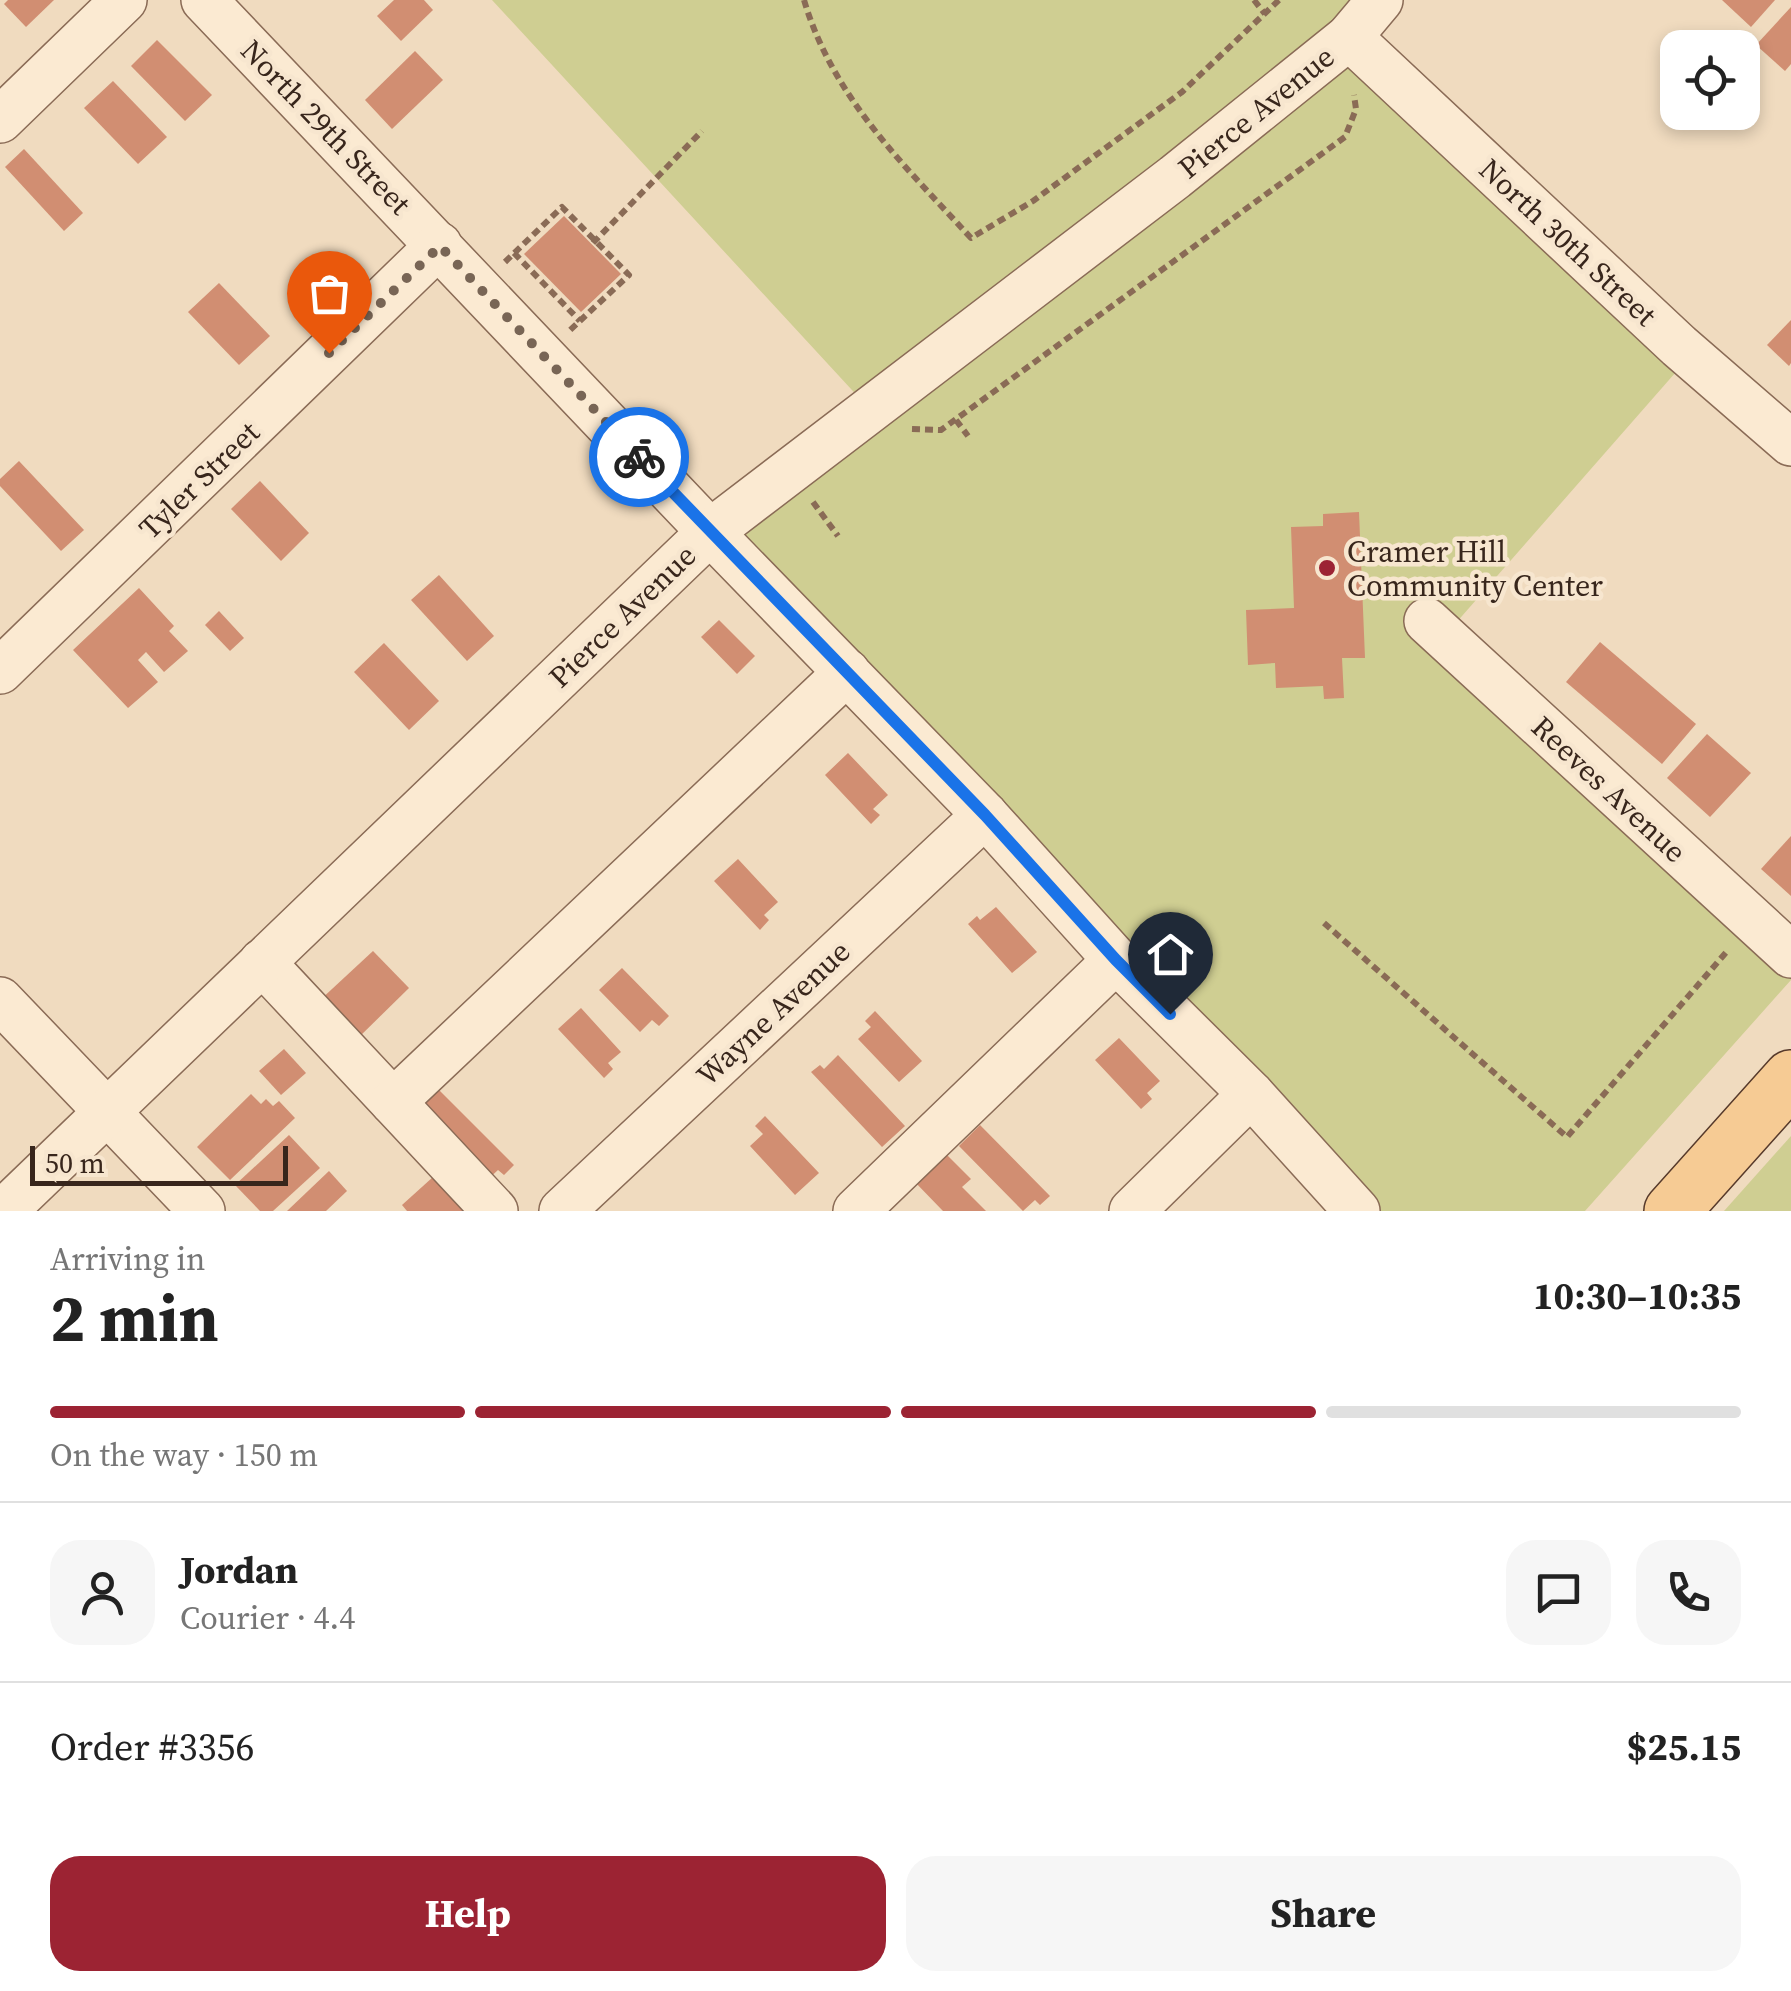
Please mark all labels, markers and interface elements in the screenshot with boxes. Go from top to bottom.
map controls [1660,30,1760,130]
button: locate [1660,30,1760,130]
street label: North 29th Street [232,31,420,224]
street label: Pierce Avenue [1169,36,1343,188]
street label: North 30th Street [1470,149,1666,335]
pin [287,251,372,354]
icon: bag [302,266,357,321]
courier [589,407,689,507]
street label: Tyler Street [130,412,269,548]
icon: bike [612,430,667,485]
place label: Cramer Hill Community Center [1347,531,1603,606]
street label: Pierce Avenue [539,535,705,697]
marker: Cramer Hill Community Center [1316,557,1338,579]
street label: Reeves Avenue [1523,707,1695,871]
pin [1128,912,1213,1015]
icon: home [1143,927,1198,982]
street label: Wayne Avenue [687,931,859,1095]
scale bar [30,1141,288,1186]
text: 50 m [45,1144,105,1182]
text: Arriving in [50,1237,205,1281]
text: 10:30–10:35 [1533,1270,1741,1322]
text: 2 min [50,1274,219,1363]
text: On the way · 150 m [50,1433,318,1477]
button: person [50,1540,155,1645]
button: chat [1506,1540,1611,1645]
button: phone [1636,1540,1741,1645]
text: Jordan [180,1544,298,1596]
text: Courier · 4.4 [180,1596,355,1640]
text: Order #3356 [50,1721,254,1773]
text: $25.15 [1627,1721,1741,1773]
button: Help [50,1856,886,1971]
button: Share [906,1856,1741,1971]

